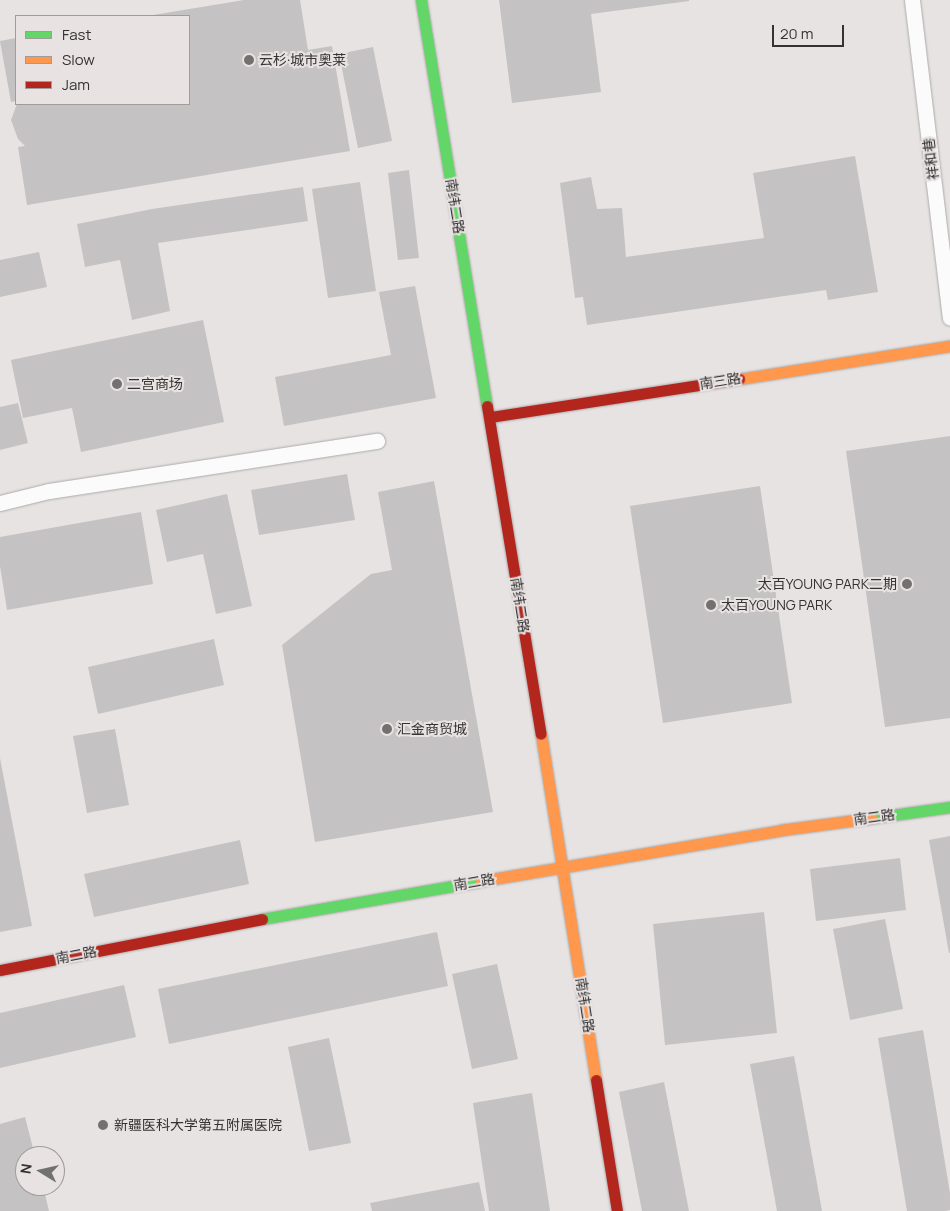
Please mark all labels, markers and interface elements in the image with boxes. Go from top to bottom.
legend [15,15,190,105]
scale bar [775,15,848,47]
text: 20 m [780,23,813,44]
text: Fast [62,24,91,45]
text: Slow [62,49,95,70]
place label: 云杉·城市奥莱 [259,52,346,68]
marker: 云杉·城市奥莱 [243,54,255,66]
text: Jam [62,74,90,95]
street label: 祥和巷 [920,137,942,181]
street label: 南纬二路 [442,177,468,235]
street label: 南三路 [698,369,742,393]
place label: 二宫商场 [127,376,183,392]
marker: 二宫商场 [111,378,123,390]
street label: 南纬二路 [507,576,533,634]
place label: 太百YOUNG PARK二期 [758,576,897,592]
marker: 太百YOUNG PARK二期 [901,578,913,590]
place label: 太百YOUNG PARK [721,597,832,613]
marker: 太百YOUNG PARK [705,599,717,611]
place label: 汇金商贸城 [397,721,467,737]
marker: 汇金商贸城 [381,723,393,735]
street label: 南二路 [852,806,896,828]
street label: 南二路 [452,870,496,894]
street label: 南二路 [54,943,98,967]
street label: 南纬二路 [572,976,598,1034]
place label: 新疆医科大学第五附属医院 [114,1117,282,1133]
marker: 新疆医科大学第五附属医院 [96,1118,110,1132]
north arrow [15,1146,65,1196]
text: N [16,1162,36,1175]

